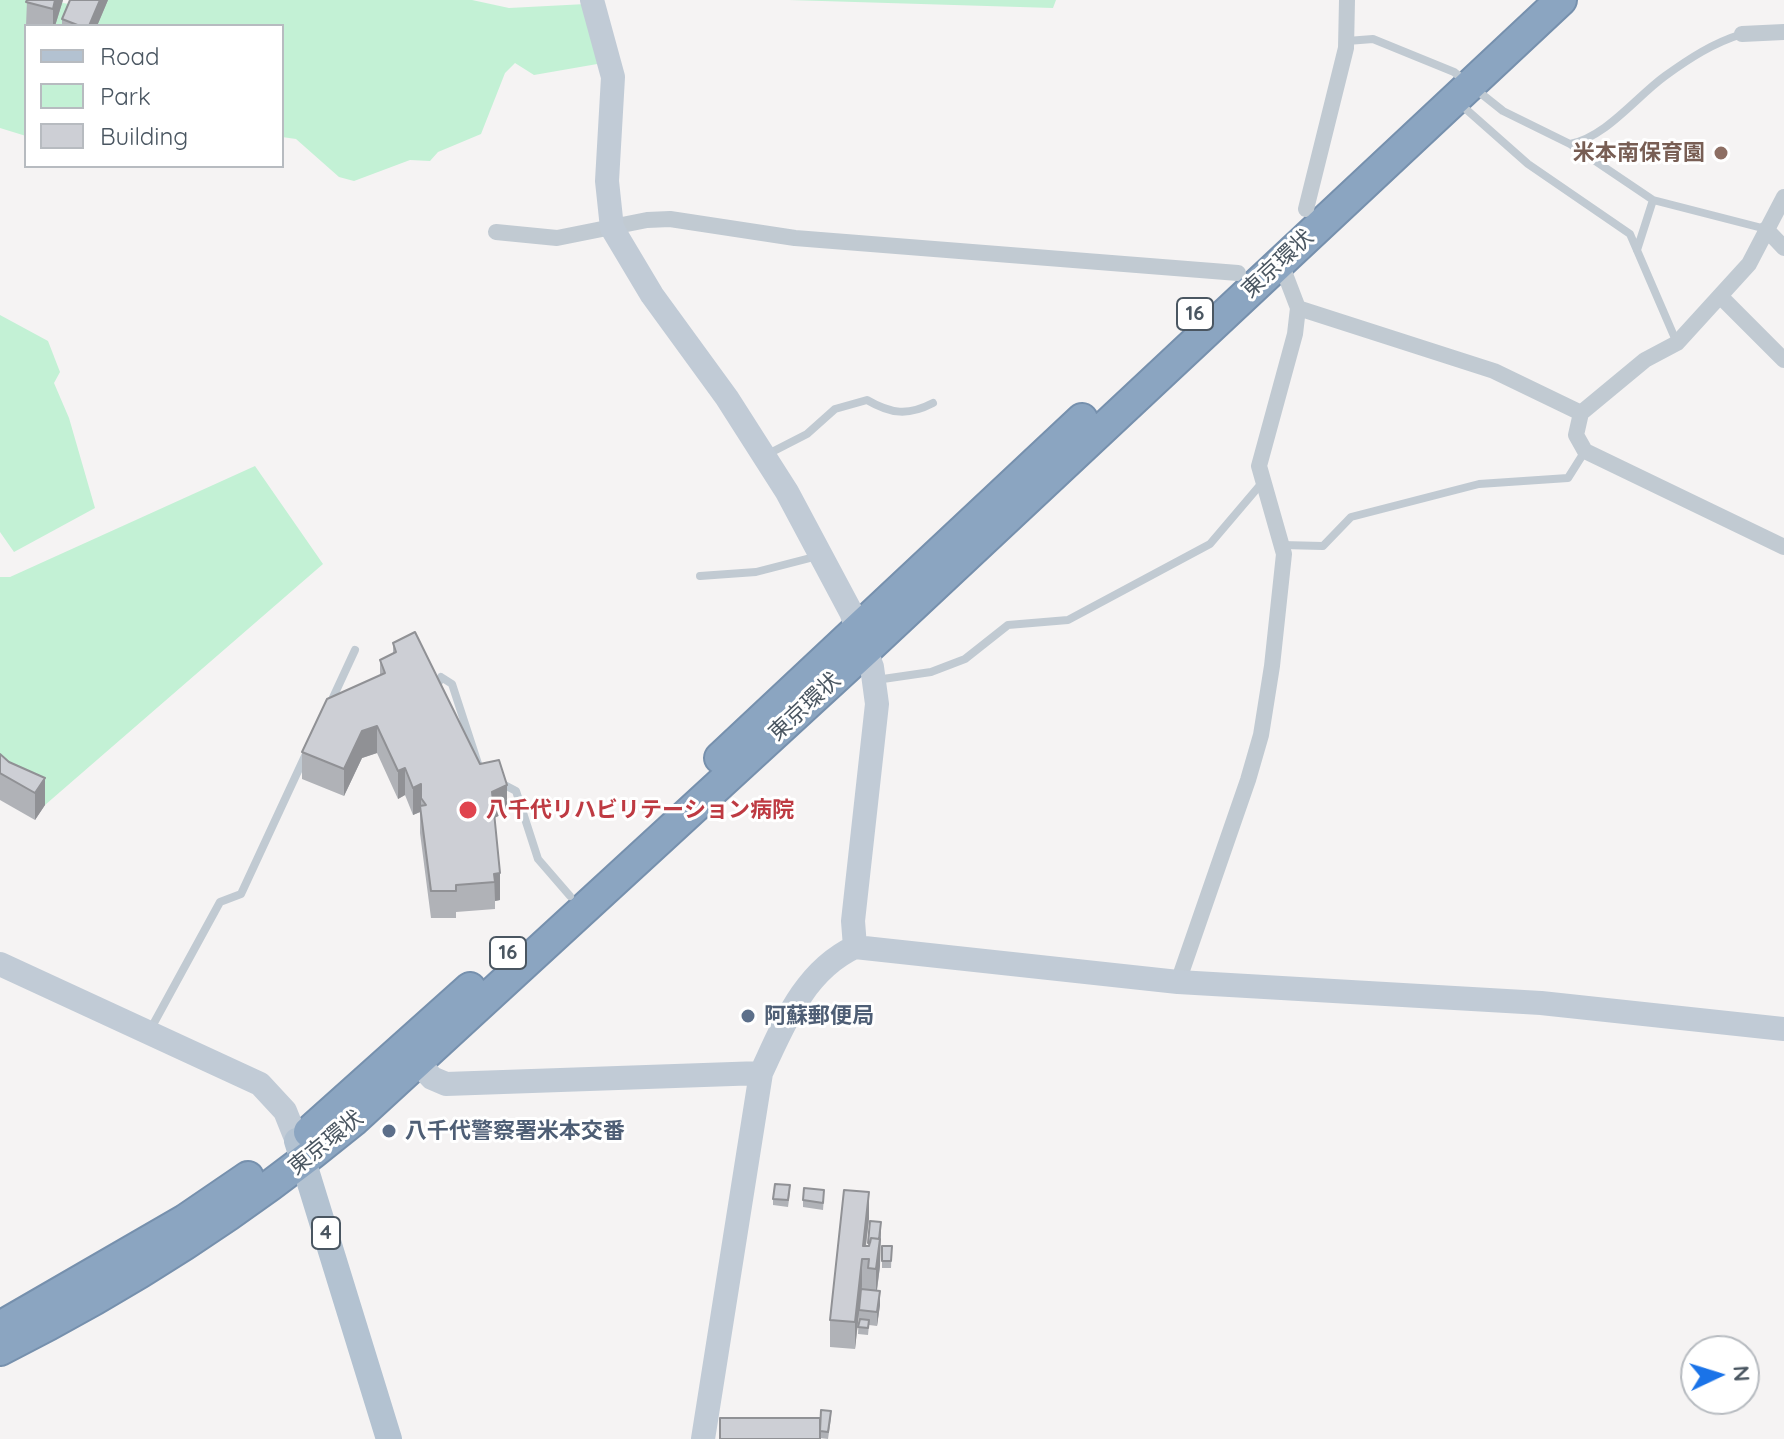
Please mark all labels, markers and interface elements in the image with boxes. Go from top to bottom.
legend [24,24,284,168]
text: Road [100,41,160,71]
text: Park [100,81,151,111]
text: Building [100,121,188,151]
place label: 米本南保育園 [1573,140,1705,166]
marker: 米本南保育園 [1712,144,1730,162]
street label: 東京環状 [1237,224,1319,304]
road number: 16 [1177,298,1213,330]
street label: 東京環状 [764,667,846,747]
place label: 八千代リハビリテーション病院 [486,797,794,823]
marker: 八千代リハビリテーション病院 [457,799,479,821]
road number: 16 [490,937,526,969]
place label: 阿蘇郵便局 [764,1003,874,1029]
marker: 阿蘇郵便局 [739,1007,757,1025]
street label: 東京環状 [283,1105,369,1181]
place label: 八千代警察署米本交番 [405,1118,625,1144]
marker: 八千代警察署米本交番 [380,1122,398,1140]
road number: 4 [312,1217,340,1249]
north arrow [1680,1335,1760,1415]
text: N [1727,1364,1756,1383]

